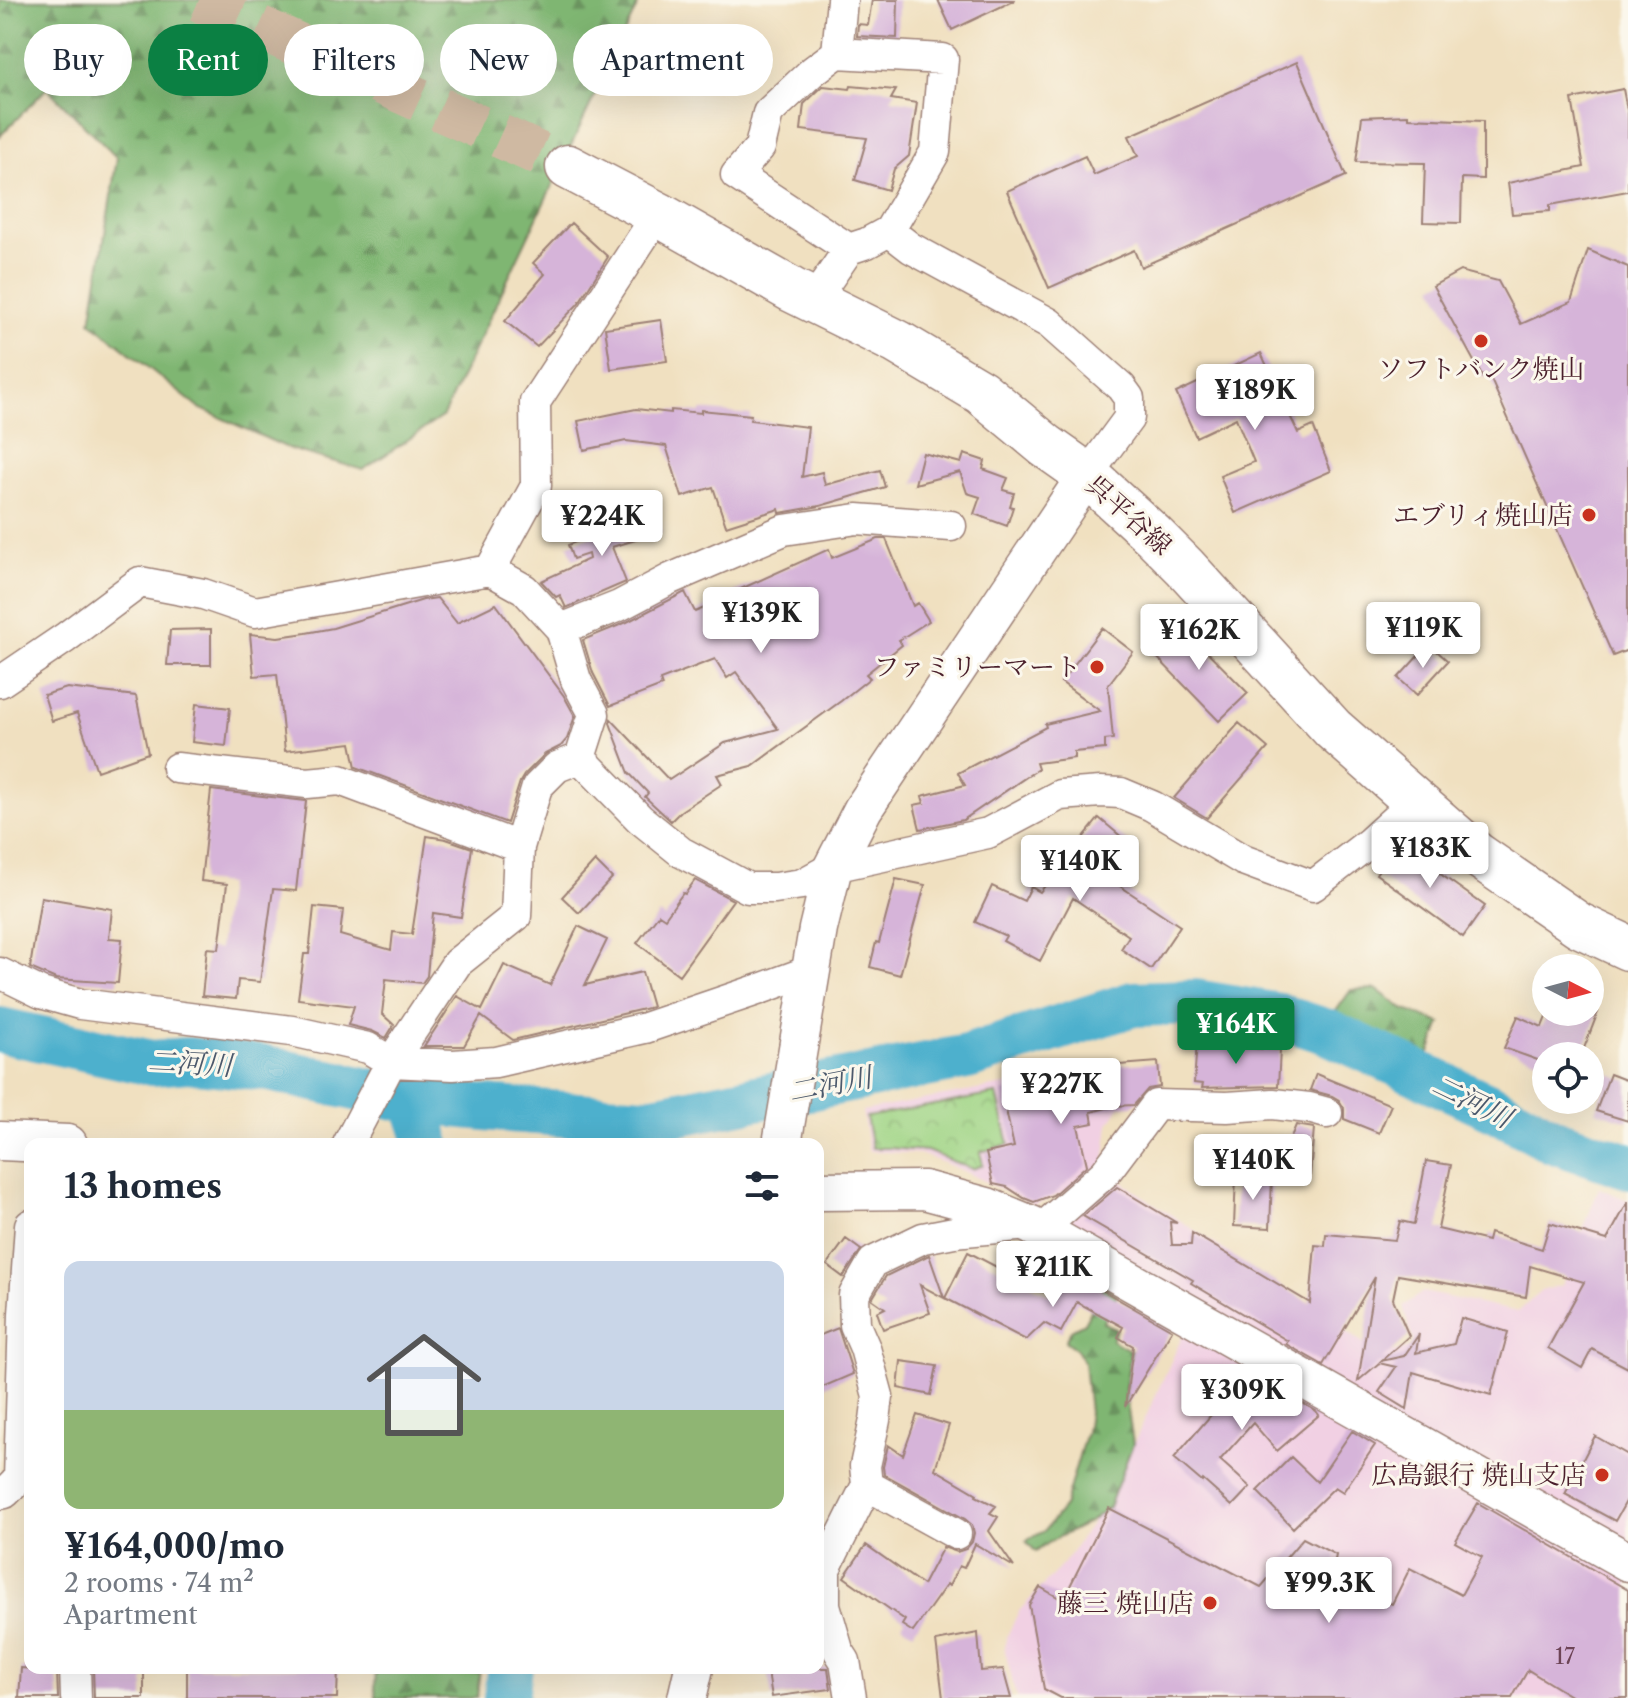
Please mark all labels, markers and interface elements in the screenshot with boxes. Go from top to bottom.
chip: Buy [24,24,132,96]
chip: Rent [148,24,268,96]
chip: Filters [284,24,424,96]
chip: New [440,24,557,96]
chip: Apartment [573,24,773,96]
marker: ソフトバンク焼山 [1472,332,1490,350]
place label: ソフトバンク焼山 [1378,353,1584,385]
pin: ¥189K [1199,364,1311,432]
text: ¥189K [1214,374,1296,406]
street label: 呉平谷線 [1080,468,1178,562]
pin: ¥224K [546,490,658,558]
place label: エブリィ焼山店 [1393,499,1573,531]
text: ¥224K [560,500,644,532]
marker: エブリィ焼山店 [1580,506,1598,524]
pin: ¥139K [705,587,817,655]
text: ¥139K [721,597,801,629]
pin: ¥119K [1367,602,1479,670]
pin: ¥162K [1143,604,1255,672]
text: ¥119K [1384,612,1462,644]
text: ¥162K [1158,614,1240,646]
place label: ファミリーマート [874,651,1081,683]
marker: ファミリーマート [1088,658,1106,676]
pin: ¥183K [1374,822,1486,890]
text: ¥183K [1390,832,1470,864]
pin: ¥140K [1024,835,1136,903]
text: ¥140K [1039,845,1121,877]
north arrow [1532,954,1604,1026]
map controls [1532,954,1604,1114]
pin: ¥164K [1180,998,1292,1066]
text: ¥164K [1195,1008,1277,1040]
button: locate [1532,1042,1604,1114]
water label: 二河川 [147,1044,236,1082]
pin: ¥227K [1005,1058,1117,1126]
water label: 二河川 [786,1059,877,1109]
water label: 二河川 [1427,1067,1520,1136]
text: ¥227K [1020,1068,1102,1100]
pin: ¥140K [1197,1134,1309,1202]
text: ¥140K [1212,1144,1294,1176]
icon: filters [740,1164,784,1208]
text: 13 homes [64,1165,222,1207]
pin: ¥211K [997,1241,1109,1309]
text: ¥211K [1014,1251,1092,1283]
icon: home [352,1313,496,1457]
pin: ¥309K [1186,1364,1298,1432]
text: ¥309K [1199,1374,1285,1406]
place label: 広島銀行 焼山支店 [1371,1459,1586,1491]
marker: 広島銀行 焼山支店 [1593,1466,1611,1484]
text: ¥164,000/mo [64,1525,285,1567]
pin: ¥99.3K [1264,1557,1394,1625]
text: 2 rooms · 74 m² [64,1567,254,1599]
text: ¥99.3K [1284,1567,1374,1599]
place label: 藤三 焼山店 [1057,1587,1194,1619]
marker: 藤三 焼山店 [1201,1594,1219,1612]
text: Apartment [64,1599,197,1631]
house number: 17 [1555,1643,1575,1670]

